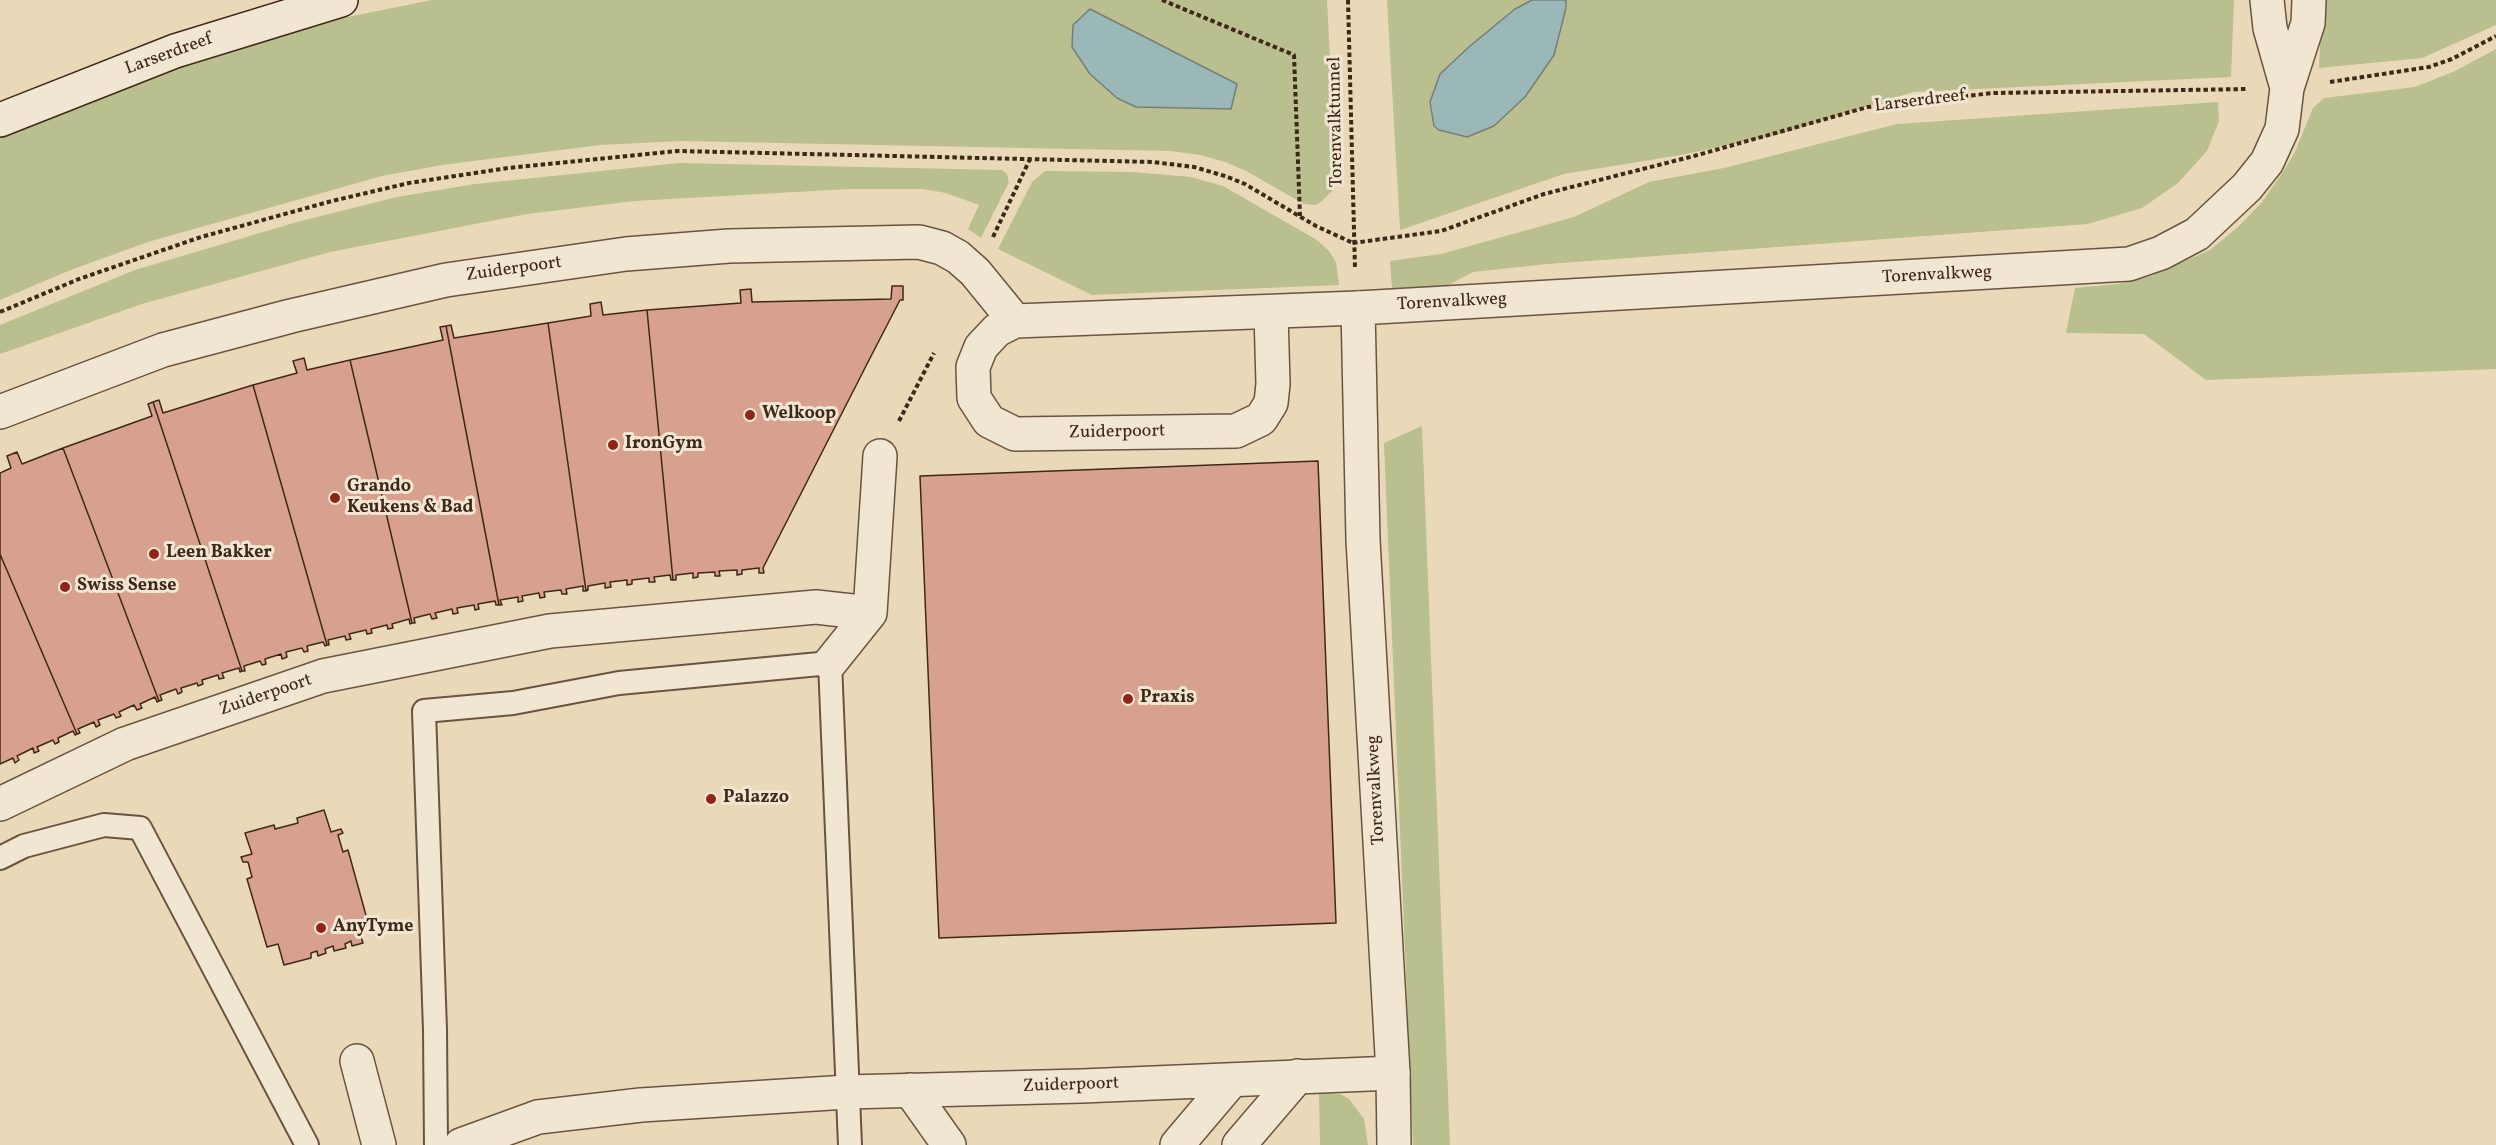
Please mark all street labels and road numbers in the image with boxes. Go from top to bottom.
street label: Larserdreef [122,29,216,81]
street label: Torenvalktunnel [1325,57,1349,187]
street label: Larserdreef [1873,86,1967,118]
street label: Zuiderpoort [465,253,563,287]
street label: Torenvalkweg [1881,262,1993,290]
street label: Torenvalkweg [1396,289,1508,317]
street label: Zuiderpoort [1069,421,1165,445]
street label: Zuiderpoort [217,670,315,722]
street label: Torenvalkweg [1363,734,1391,846]
street label: Zuiderpoort [1022,1074,1120,1098]

